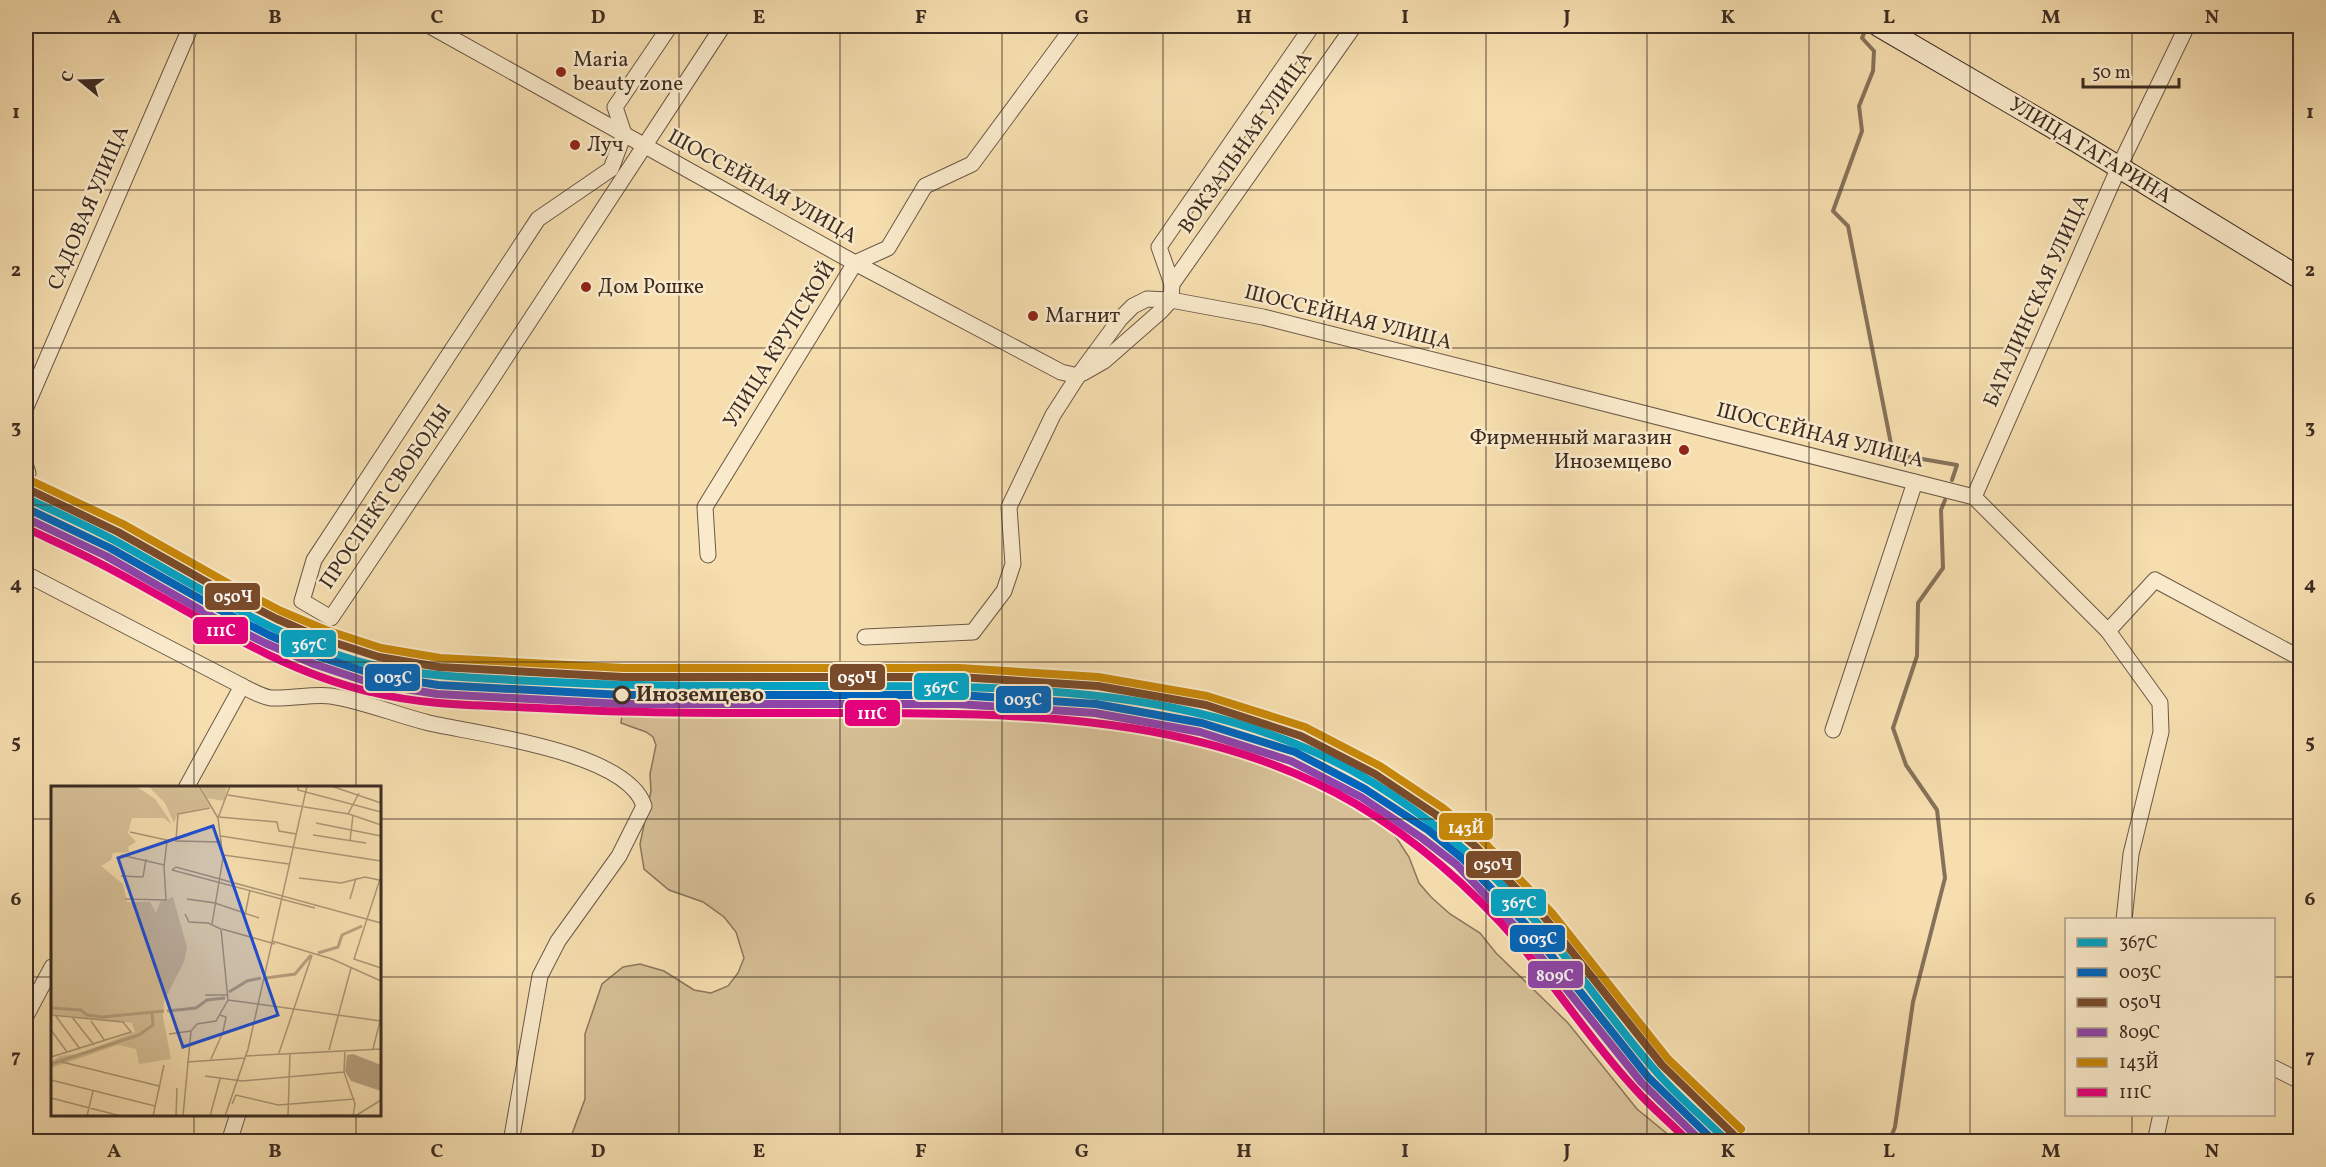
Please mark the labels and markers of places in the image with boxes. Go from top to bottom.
place label: Maria beauty zone [573,46,683,99]
marker: Maria beauty zone [554,65,568,79]
place label: Луч [587,131,623,160]
marker: Луч [568,138,582,152]
place label: Дом Рошке [598,273,704,302]
marker: Дом Рошке [579,280,593,294]
place label: Магнит [1045,302,1121,331]
marker: Магнит [1026,309,1040,323]
place label: Фирменный магазин Иноземцево [1470,424,1672,477]
marker: Фирменный магазин Иноземцево [1677,443,1691,457]
place label: Иноземцево [636,681,764,710]
marker: Иноземцево [613,686,631,704]

